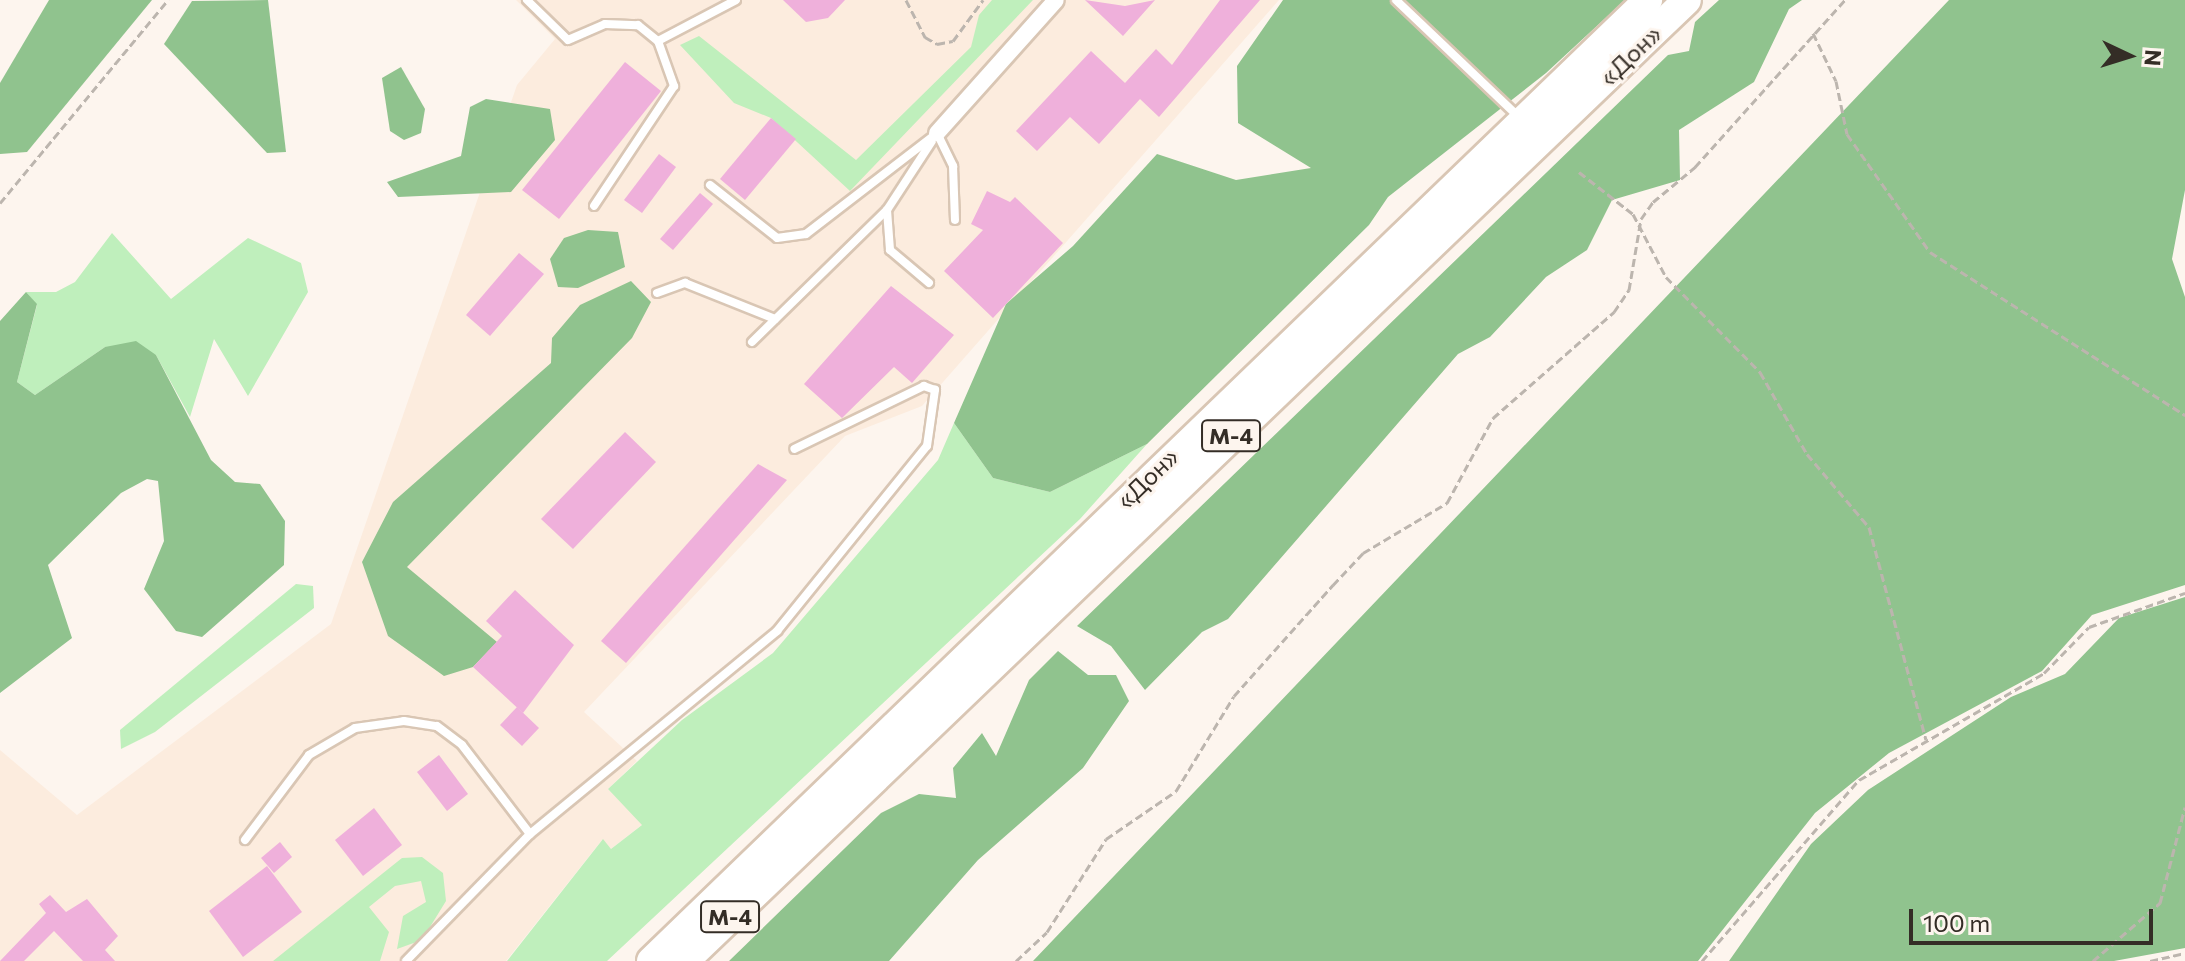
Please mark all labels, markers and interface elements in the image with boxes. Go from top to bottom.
north arrow [2089,16,2169,96]
street label: «Дон» [1593,19,1667,91]
text: N [2139,49,2167,67]
road number: М-4 [1201,418,1261,454]
street label: «Дон» [1110,442,1184,514]
scale bar [1913,893,2157,943]
road number: М-4 [700,899,760,935]
text: 100 m [1923,908,1990,937]

